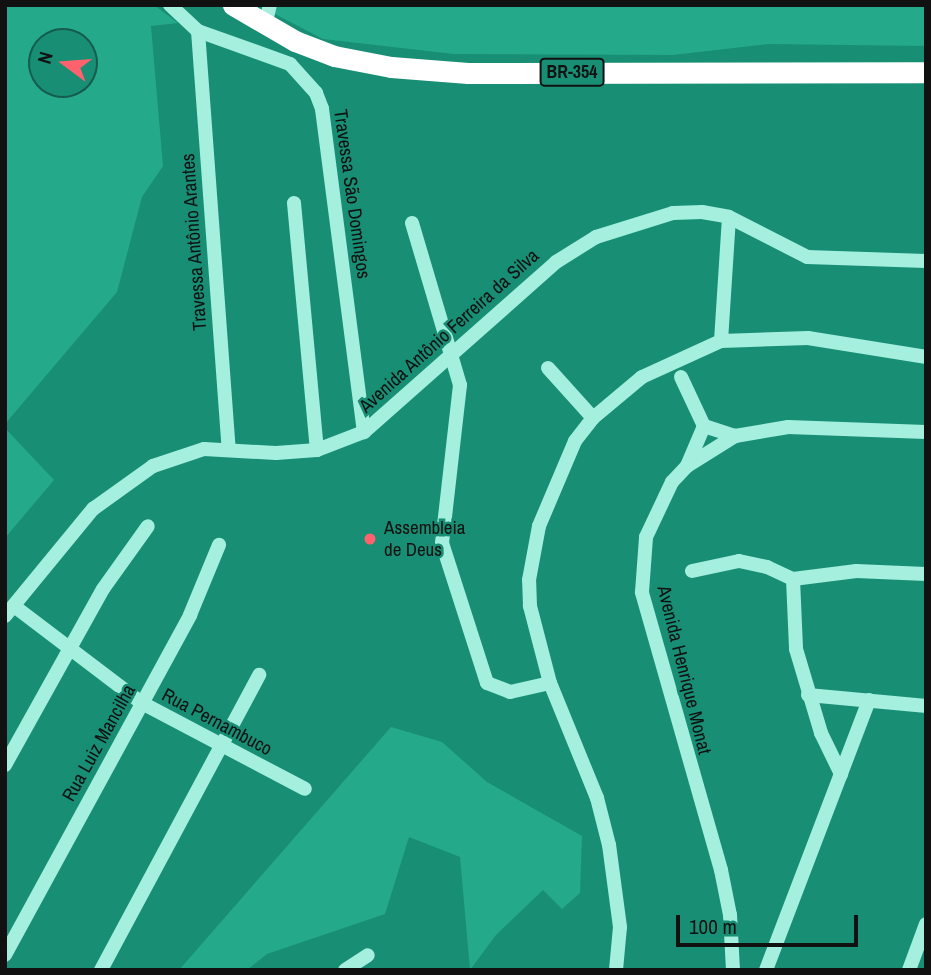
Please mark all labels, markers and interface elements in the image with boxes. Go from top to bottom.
north arrow [28,28,98,98]
text: N [31,49,59,67]
road number: BR-354 [539,58,605,86]
street label: Travessa São Domingos [329,108,375,280]
street label: Travessa Antônio Arantes [176,152,212,332]
street label: Avenida Antônio Ferreira da Silva [354,244,544,418]
place label: Assembleia de Deus [384,517,465,561]
marker: Assembleia de Deus [362,531,378,547]
street label: Avenida Henrique Monat [652,583,716,757]
street label: Rua Luiz Mancilha [58,681,140,805]
street label: Rua Pernambuco [158,683,276,761]
scale bar [679,902,861,946]
text: 100 m [689,912,737,941]

